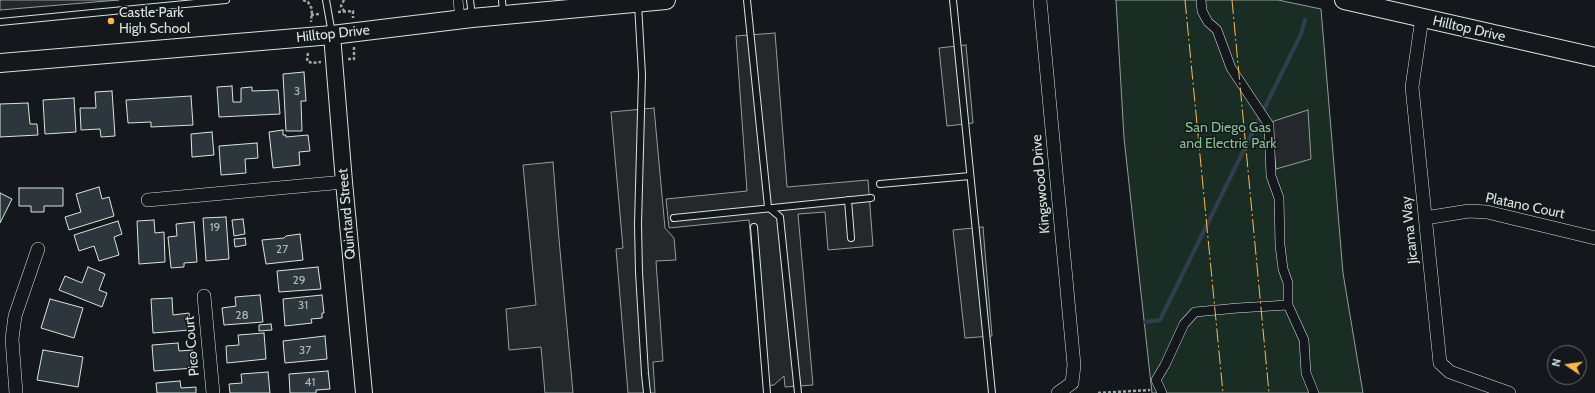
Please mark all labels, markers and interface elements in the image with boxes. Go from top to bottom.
place label: Castle Park High School [119,5,190,38]
street label: Hilltop Drive [1431,12,1507,46]
marker: Castle Park High School [106,16,116,26]
street label: Hilltop Drive [295,22,371,46]
house number: 3 [294,84,300,98]
park label: San Diego Gas and Electric Park [1180,120,1276,152]
street label: Kingswood Drive [1028,134,1054,234]
street label: Quintard Street [335,168,359,260]
street label: Platano Court [1484,189,1566,223]
street label: Jicama Way [1398,195,1422,265]
house number: 19 [210,220,220,234]
house number: 27 [276,242,288,256]
house number: 29 [292,273,306,287]
house number: 31 [298,298,308,312]
house number: 28 [235,308,249,322]
street label: Pico Court [181,315,203,377]
house number: 37 [299,343,311,357]
north arrow [1547,345,1587,385]
text: N [1549,357,1564,368]
house number: 41 [305,375,315,389]

